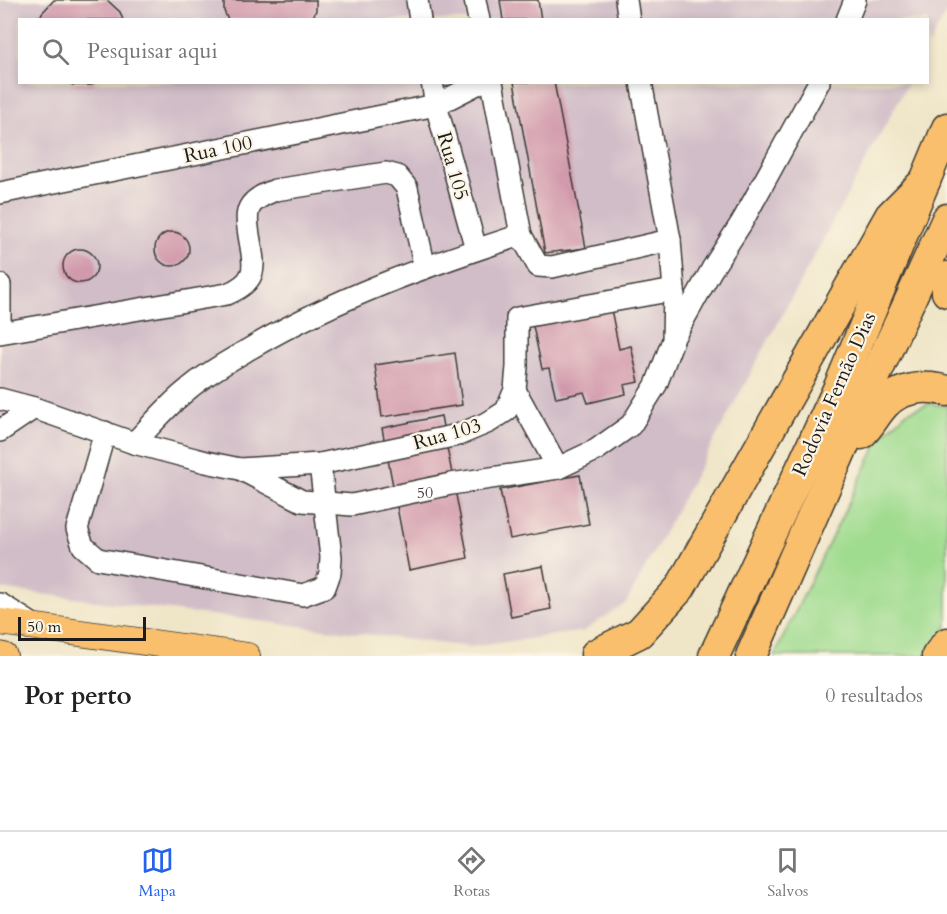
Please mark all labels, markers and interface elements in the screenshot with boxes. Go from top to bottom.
search box [18,18,929,84]
icon: search [39,35,72,68]
text: Pesquisar aqui [87,36,218,66]
street label: Rua 100 [181,129,255,169]
street label: Rua 105 [430,129,476,203]
street label: Rodovia Fernão Dias [786,308,882,480]
street label: Rua 103 [410,411,484,457]
house number: 50 [417,482,433,504]
scale bar [18,614,146,642]
text: 50 m [27,616,61,638]
text: Por perto [24,678,132,713]
text: 0 resultados [825,682,923,709]
tab: Mapa [139,844,176,902]
tab: Rotas [453,844,490,902]
tab: Salvos [767,844,808,902]

